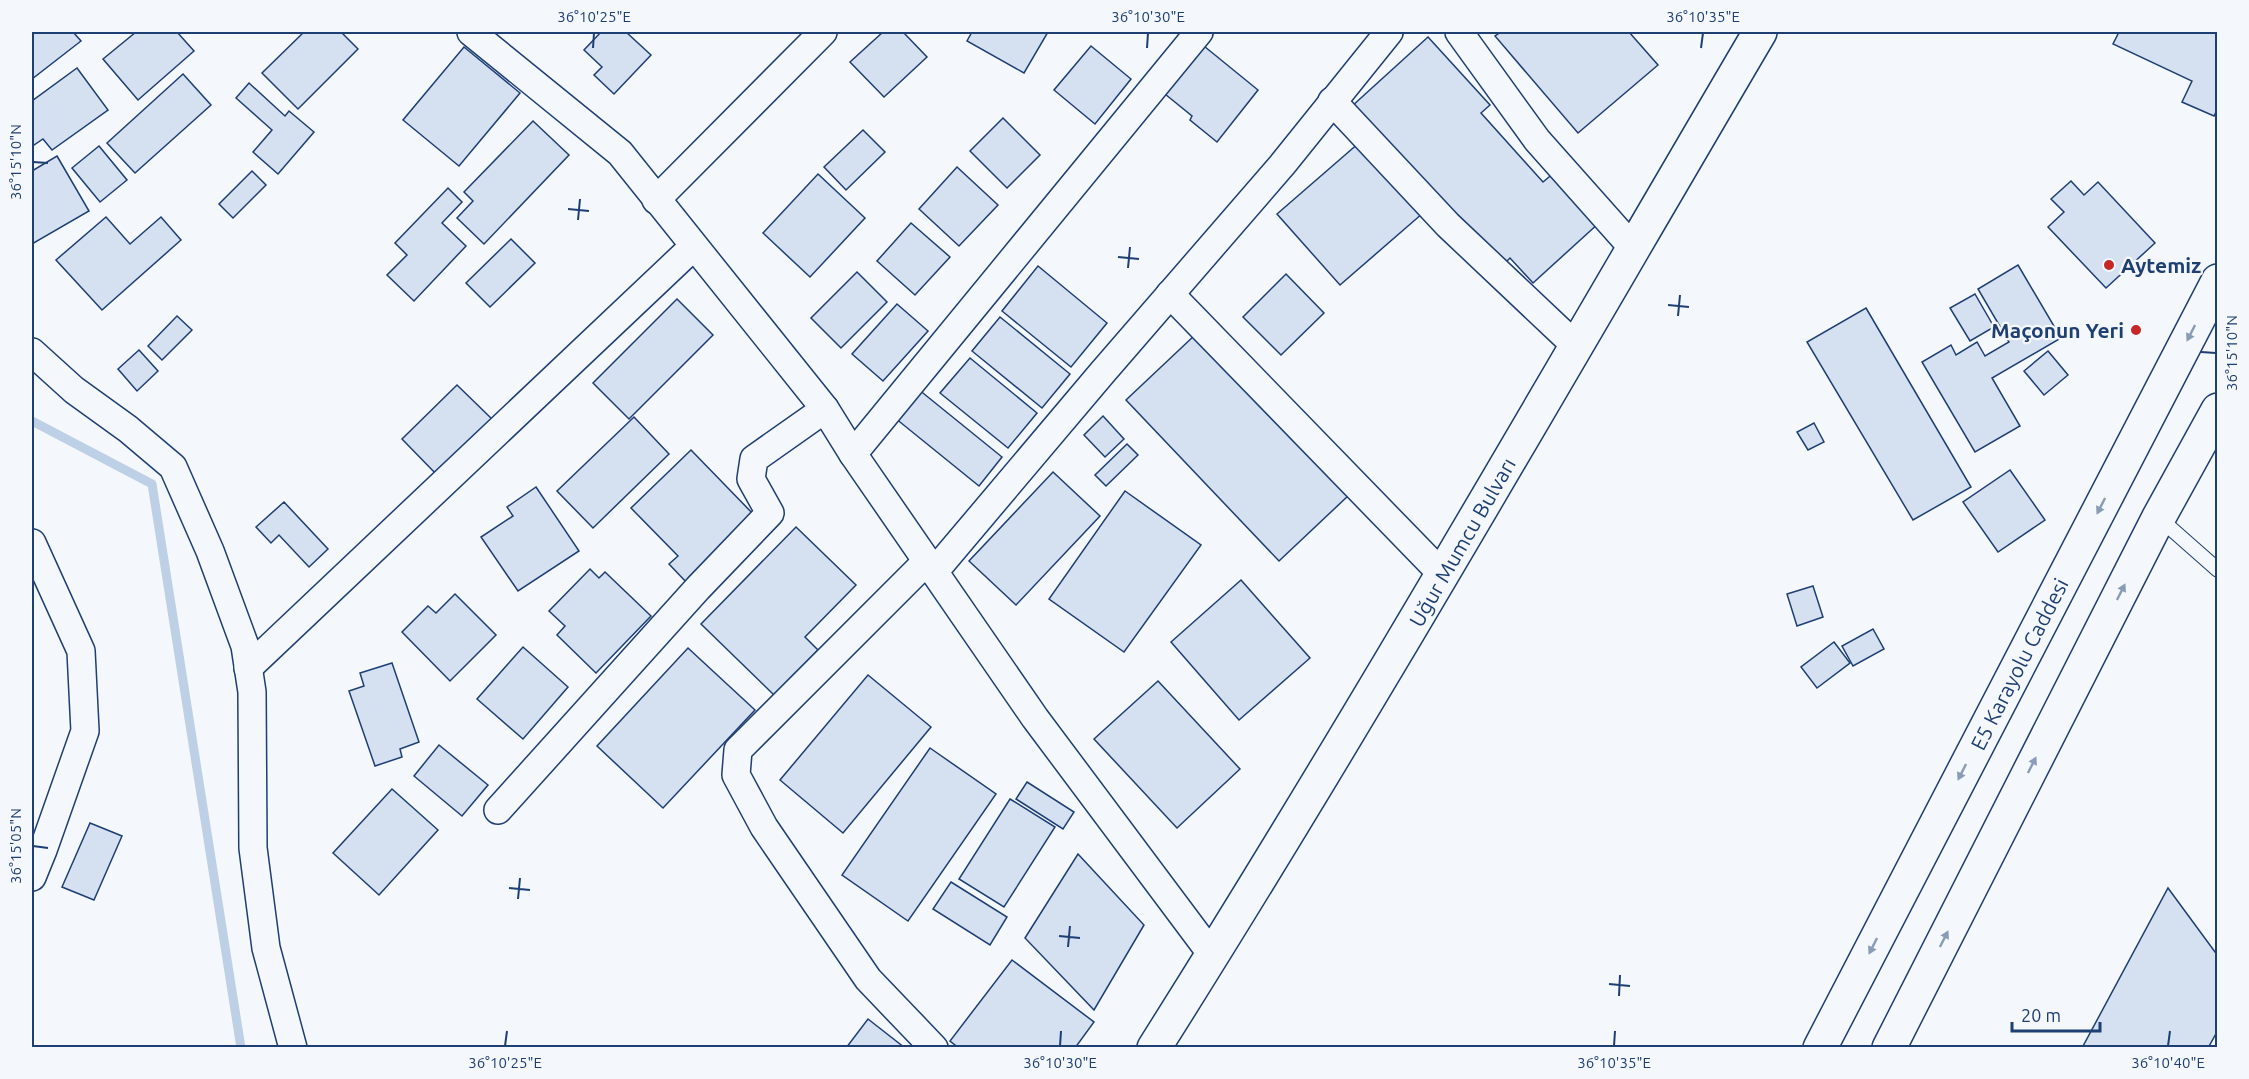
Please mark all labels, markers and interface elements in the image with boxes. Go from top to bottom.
text: 36°10'25"E [557,8,631,25]
text: 36°10'30"E [1111,8,1185,25]
text: 36°10'35"E [1666,8,1740,25]
text: 36°15'10"N [7,124,24,200]
place label: Aytemiz [2121,253,2201,277]
marker: Aytemiz [2102,258,2116,272]
text: 36°15'10"N [2223,315,2240,391]
place label: Maçonun Yeri [1991,318,2124,342]
marker: Maçonun Yeri [2129,323,2143,337]
one-way arrow [2186,324,2196,342]
street label: Uğur Mumcu Bulvarı [1404,453,1520,631]
one-way arrow [2096,498,2106,515]
street label: E5 Karayolu Caddesi [1965,574,2073,754]
one-way arrow [2116,583,2125,600]
one-way arrow [2027,757,2037,774]
one-way arrow [1958,764,1967,781]
text: 36°15'05"N [7,808,24,884]
one-way arrow [1939,931,1948,948]
one-way arrow [1868,937,1877,954]
scale bar [2012,995,2100,1033]
text: 20 m [2021,1005,2061,1025]
text: 36°10'25"E [468,1054,542,1071]
text: 36°10'30"E [1023,1054,1097,1071]
text: 36°10'35"E [1577,1054,1651,1071]
text: 36°10'40"E [2131,1054,2205,1071]

